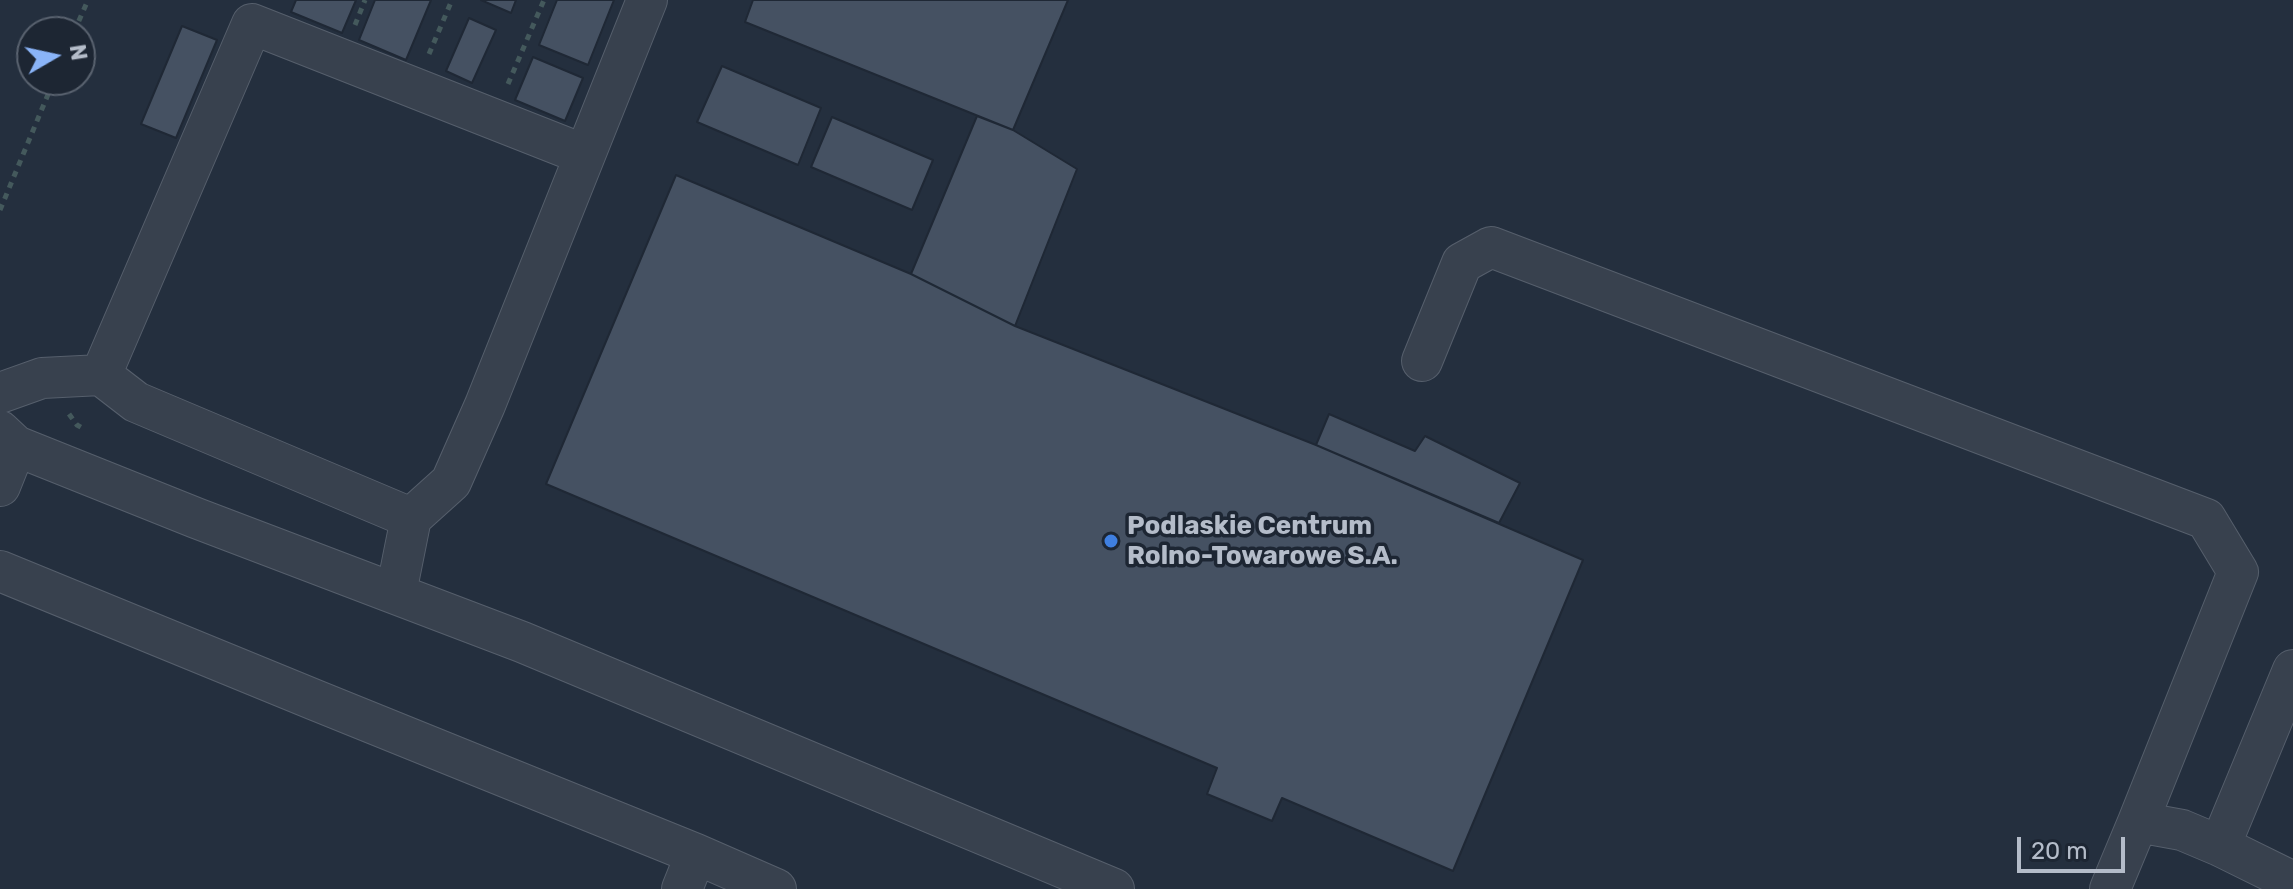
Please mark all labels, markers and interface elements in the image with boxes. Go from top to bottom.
north arrow [16,16,96,96]
text: N [64,43,93,62]
place label: Podlaskie Centrum Rolno-Towarowe S.A. [1127,510,1398,572]
marker: Podlaskie Centrum Rolno-Towarowe S.A. [1102,532,1120,550]
scale bar [2021,821,2129,871]
text: 20 m [2031,837,2088,865]

